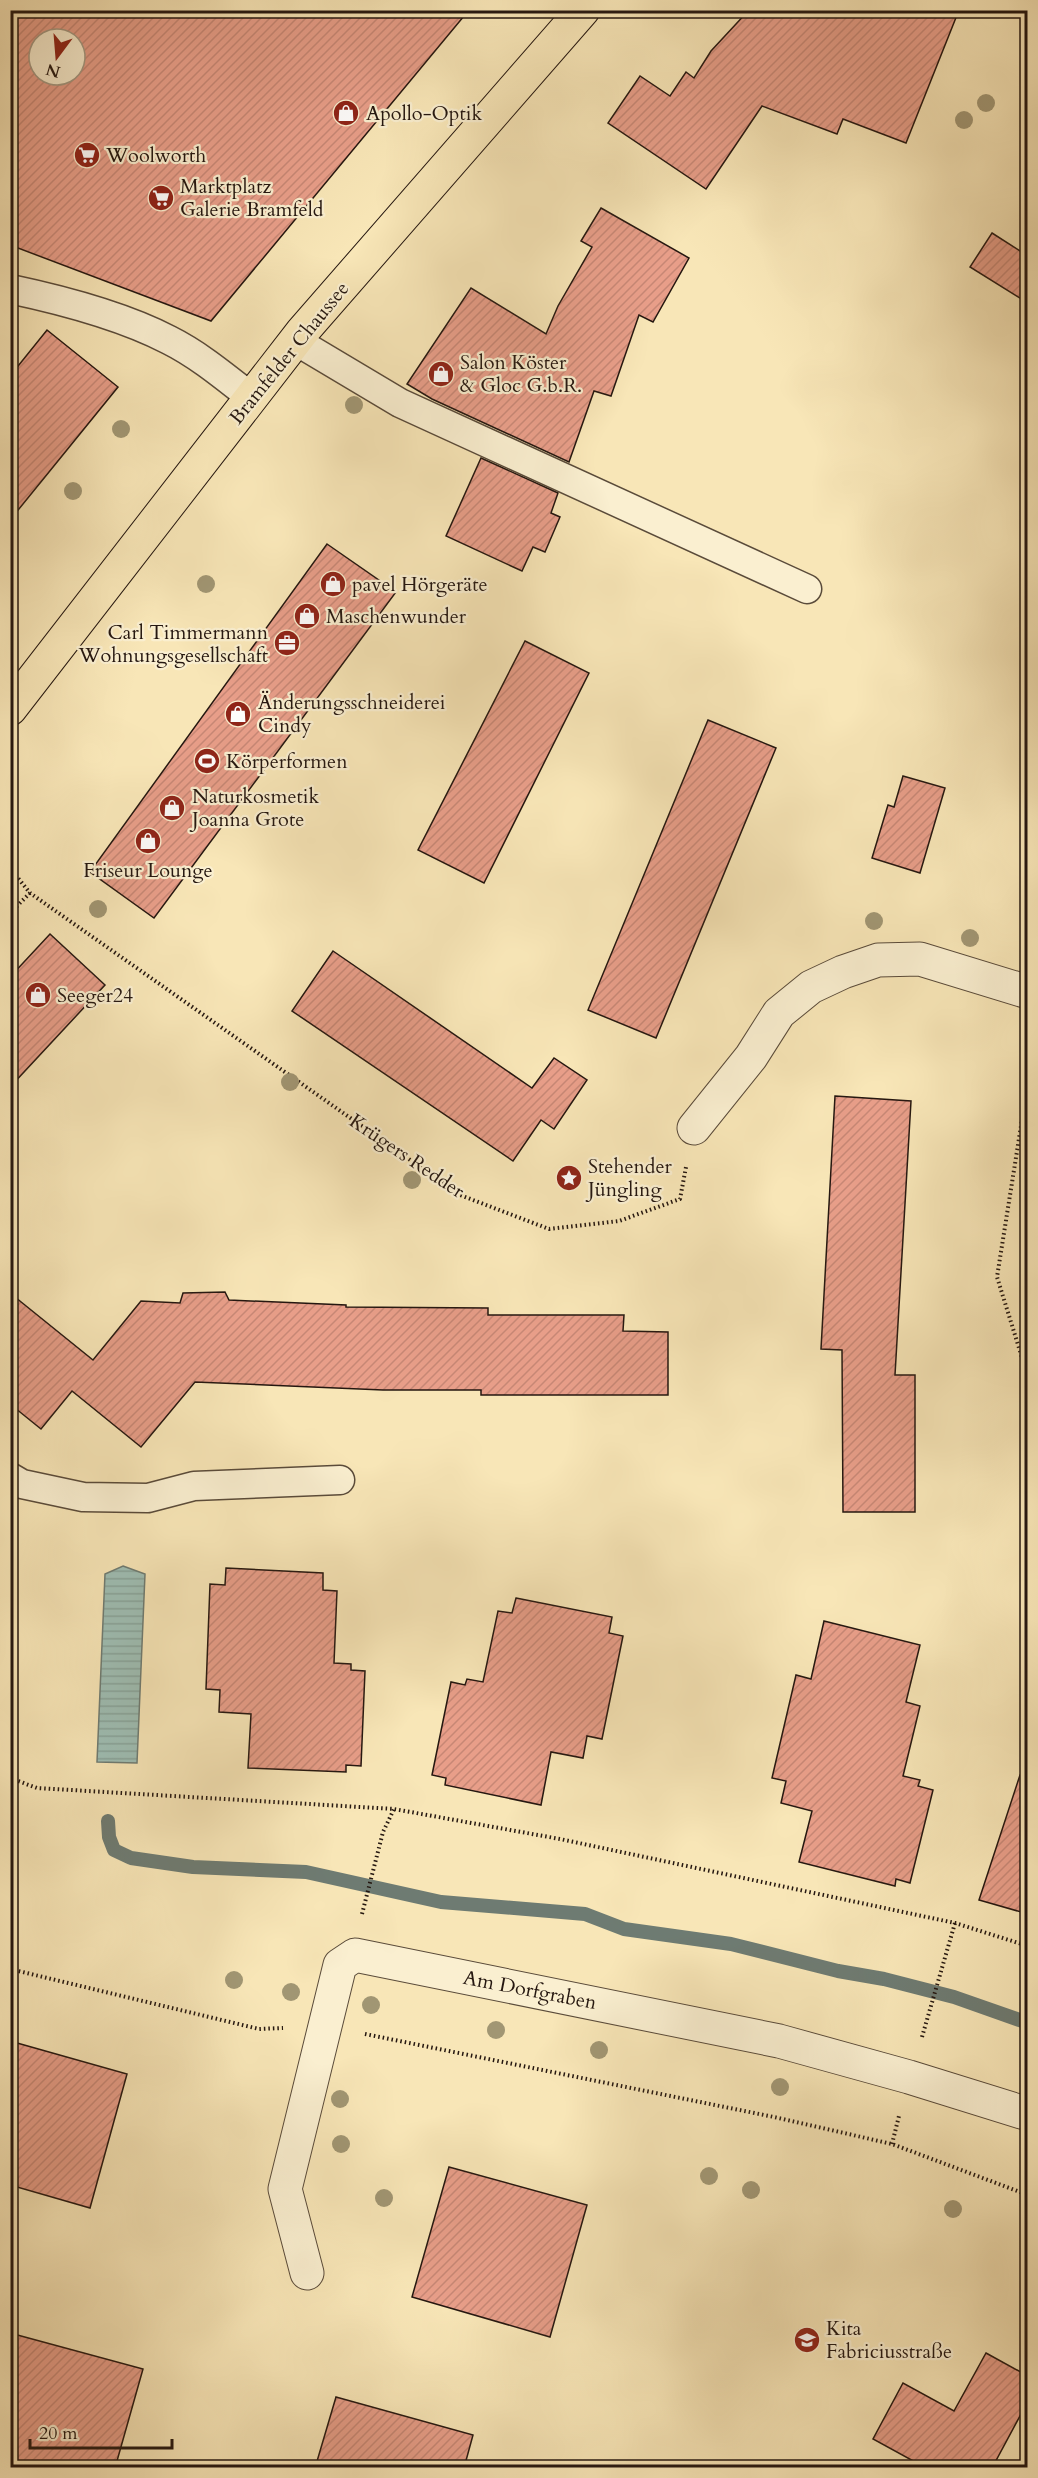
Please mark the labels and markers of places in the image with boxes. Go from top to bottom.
shop icon: Apollo-Optik [331,98,361,128]
place label: Apollo-Optik [366,100,482,127]
supermarket icon: Woolworth [72,140,102,170]
place label: Woolworth [105,142,206,169]
place label: Marktplatz Galerie Bramfeld [180,173,324,223]
supermarket icon: Marktplatz Galerie Bramfeld [146,183,176,213]
place label: Salon Köster & Gloc G.b.R. [460,349,582,399]
shop icon: Salon Köster & Gloc G.b.R. [426,359,456,389]
shop icon: pavel Hörgeräte [318,569,348,599]
place label: pavel Hörgeräte [352,571,488,598]
shop icon: Maschenwunder [292,601,322,631]
place label: Maschenwunder [326,603,467,630]
place label: Carl Timmermann Wohnungsgesellschaft [77,619,269,669]
office icon: Carl Timmermann Wohnungsgesellschaft [272,628,302,658]
place label: Änderungsschneiderei Cindy [258,689,446,739]
shop icon: Änderungsschneiderei Cindy [223,699,253,729]
sports icon: Körperformen [192,746,222,776]
place label: Körperformen [226,748,348,775]
place label: Naturkosmetik Joanna Grote [189,783,319,833]
shop icon: Naturkosmetik Joanna Grote [157,793,187,823]
shop icon: Friseur Lounge [133,826,163,856]
place label: Friseur Lounge [83,857,213,884]
shop icon: Seeger24 [23,980,53,1010]
place label: Seeger24 [57,982,133,1009]
place label: Stehender Jüngling [585,1153,673,1203]
place icon: Stehender Jüngling [554,1163,584,1193]
place label: Kita Fabriciusstraße [826,2315,952,2365]
school or university icon: Kita Fabriciusstraße [792,2325,822,2355]

